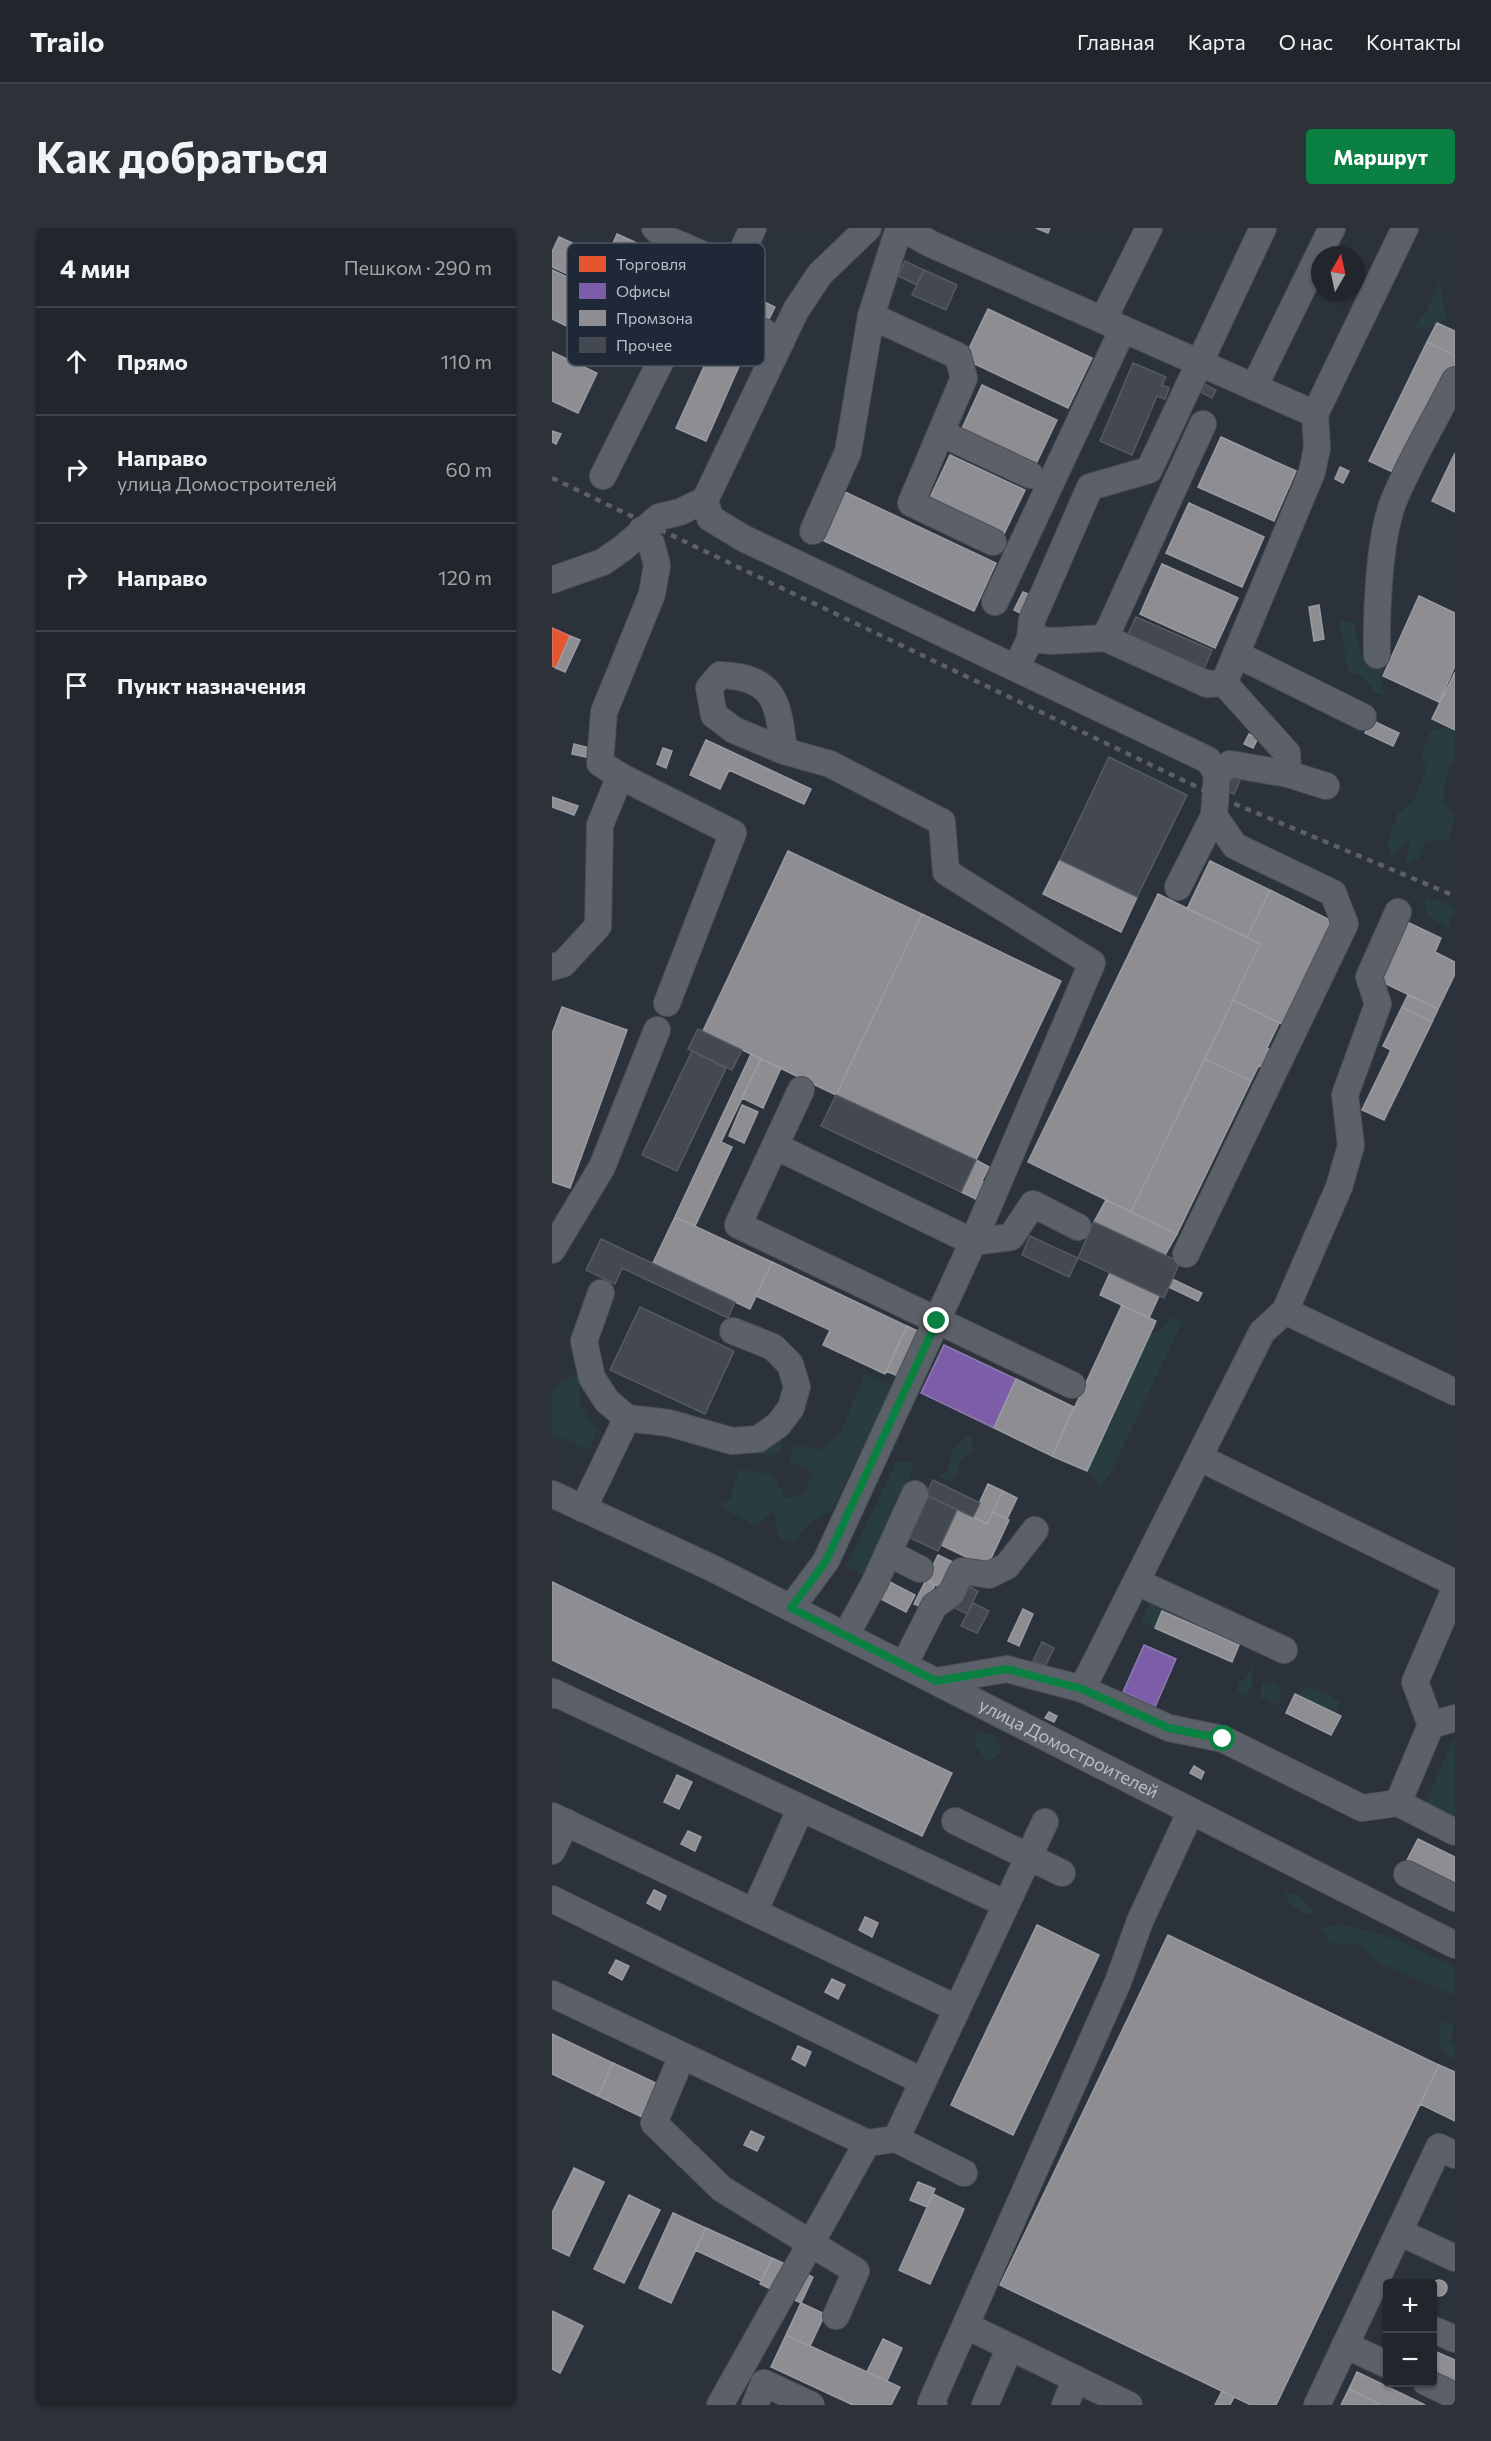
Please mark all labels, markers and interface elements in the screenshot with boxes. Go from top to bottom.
text: Trailo [30,24,105,58]
text: Главная [1077,29,1155,54]
text: Карта [1188,29,1246,54]
text: О нас [1279,29,1333,54]
text: Контакты [1366,29,1461,54]
button: Маршрут [1306,129,1455,184]
text: Как добраться [36,130,328,182]
legend [567,243,765,366]
north arrow [1311,246,1365,300]
text: 4 мин [60,252,130,283]
text: Торговля [616,254,687,273]
text: Пешком · 290 m [344,255,492,279]
text: Офисы [616,281,670,300]
text: Промзона [616,308,693,327]
text: Прочее [616,335,672,354]
icon: ahead [60,345,93,378]
text: Прямо [117,348,188,375]
text: 110 m [441,349,492,373]
text: Направо [117,444,207,471]
icon: right [60,453,93,486]
text: 60 m [446,457,492,481]
text: улица Домостроителей [117,471,337,495]
icon: right [60,561,93,594]
text: Направо [117,564,207,591]
text: 120 m [438,565,492,589]
icon: arrive [60,669,93,702]
text: Пункт назначения [117,672,306,699]
route end [923,1307,949,1333]
street label: улица Домостроителей [976,1693,1162,1803]
route start [1209,1725,1235,1751]
map controls [1383,2279,1437,2387]
button: + [1383,2279,1437,2333]
button: − [1383,2333,1437,2387]

